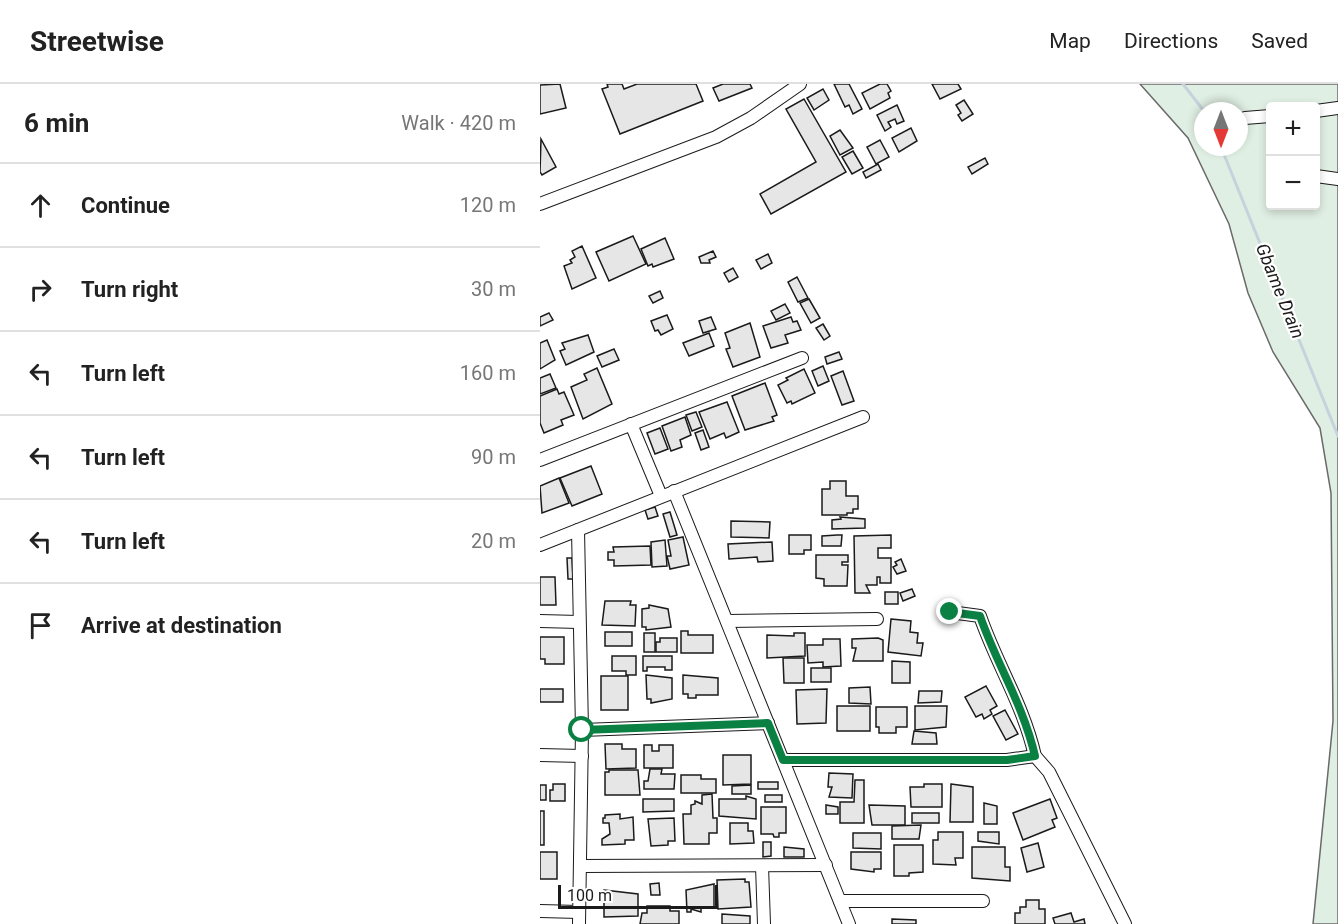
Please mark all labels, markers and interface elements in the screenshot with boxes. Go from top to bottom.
text: Streetwise [30,25,164,58]
text: Map [1049,29,1091,53]
text: Directions [1124,29,1218,53]
text: Saved [1251,29,1308,53]
north arrow [1194,102,1248,156]
map controls [1266,102,1320,210]
button: + [1266,102,1320,156]
text: 6 min [24,108,89,138]
text: Walk · 420 m [401,111,516,135]
button: − [1266,156,1320,210]
icon: ahead [24,189,57,222]
text: Continue [81,193,170,218]
text: 120 m [460,193,516,217]
water label: Gbame Drain [1252,240,1309,341]
icon: right [24,273,57,306]
text: Turn right [81,277,178,302]
text: 30 m [471,277,516,301]
icon: left [24,357,57,390]
text: Turn left [81,361,165,386]
text: 160 m [460,361,516,385]
icon: left [24,441,57,474]
text: Turn left [81,445,165,470]
text: 90 m [471,445,516,469]
icon: left [24,525,57,558]
text: Turn left [81,529,165,554]
text: 20 m [471,529,516,553]
route end [936,598,962,624]
icon: arrive [24,609,57,642]
text: Arrive at destination [81,613,282,638]
route start [568,716,594,742]
scale bar [558,882,718,910]
text: 100 m [567,886,612,905]

